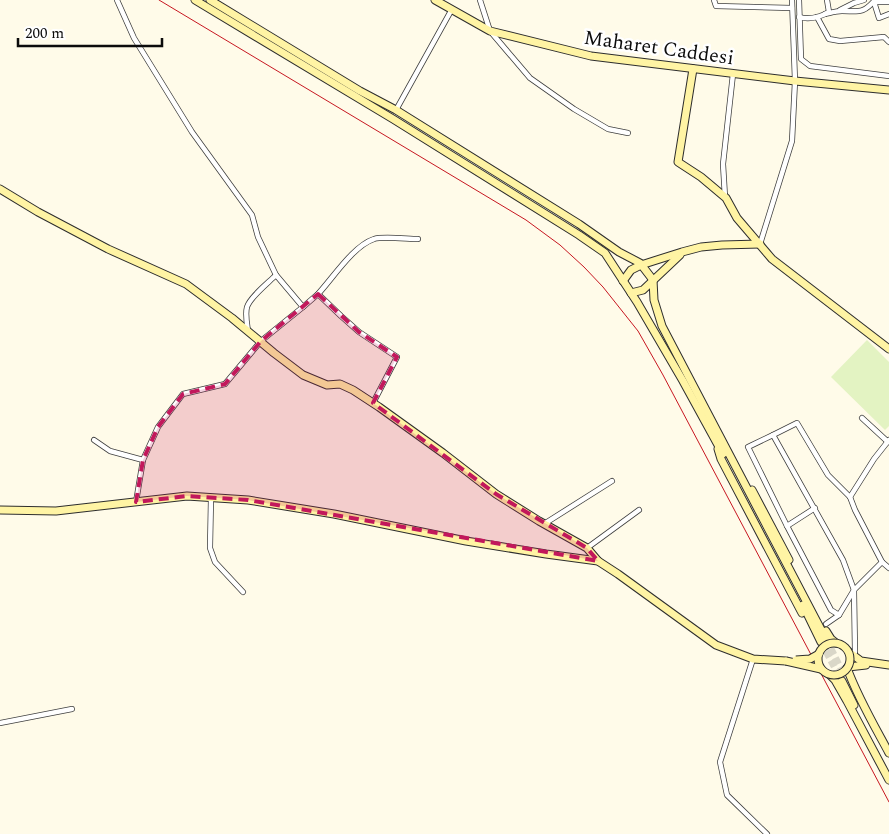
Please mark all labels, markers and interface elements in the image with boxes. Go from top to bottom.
scale bar [18,15,161,47]
text: 200 m [25,22,64,45]
street label: Maharet Caddesi [582,23,736,73]

